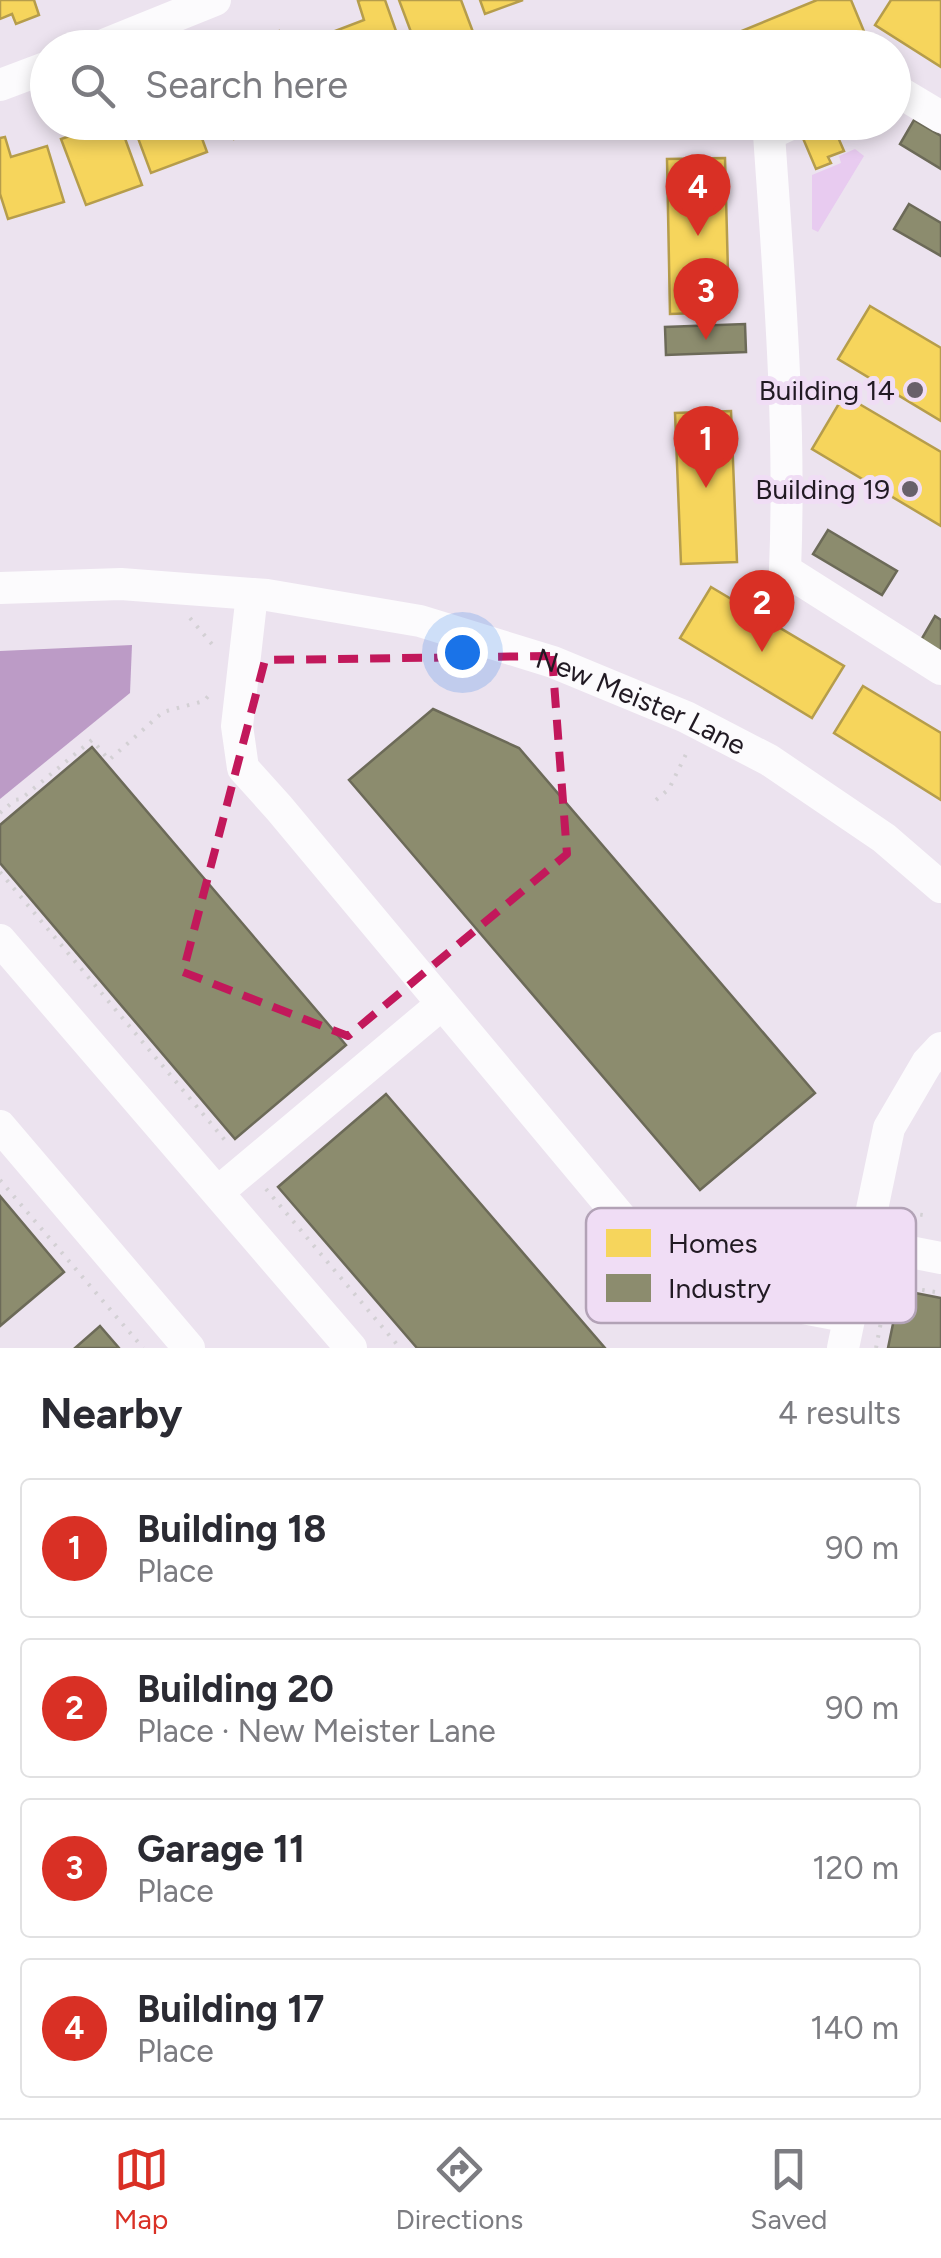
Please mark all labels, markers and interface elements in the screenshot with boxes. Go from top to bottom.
search box [30,30,911,140]
icon: search [65,58,120,113]
text: Search here [145,62,348,108]
pin: 4 [666,154,730,236]
pin: 3 [674,258,738,340]
place label: Building 14 [759,373,895,407]
marker: Building 14 [904,379,926,401]
pin: 1 [674,406,738,488]
place label: Building 19 [755,472,890,506]
marker: Building 19 [899,478,921,500]
pin: 2 [730,570,794,652]
your location [437,627,488,678]
street label: New Meister Lane [532,641,752,762]
legend [586,1208,916,1323]
text: Homes [668,1226,757,1260]
text: Industry [668,1271,771,1305]
text: Nearby [40,1388,182,1439]
text: 4 results [778,1394,901,1432]
text: Building 18 [137,1506,326,1552]
text: 1 [68,1529,81,1567]
text: 90 m [825,1529,899,1567]
text: Place [137,1552,214,1590]
text: Building 20 [137,1666,334,1712]
text: 2 [65,1689,84,1727]
text: 90 m [825,1689,899,1727]
text: Place · New Meister Lane [137,1712,496,1750]
text: Garage 11 [137,1826,305,1872]
text: 3 [66,1849,83,1887]
text: 120 m [812,1849,899,1887]
text: Place [137,1872,214,1910]
text: Building 17 [137,1986,324,2032]
text: 4 [64,2009,85,2047]
text: 140 m [810,2009,899,2047]
text: Place [137,2032,214,2070]
tab: Map [114,2142,169,2236]
tab: Directions [396,2142,523,2236]
tab: Saved [750,2142,827,2236]

